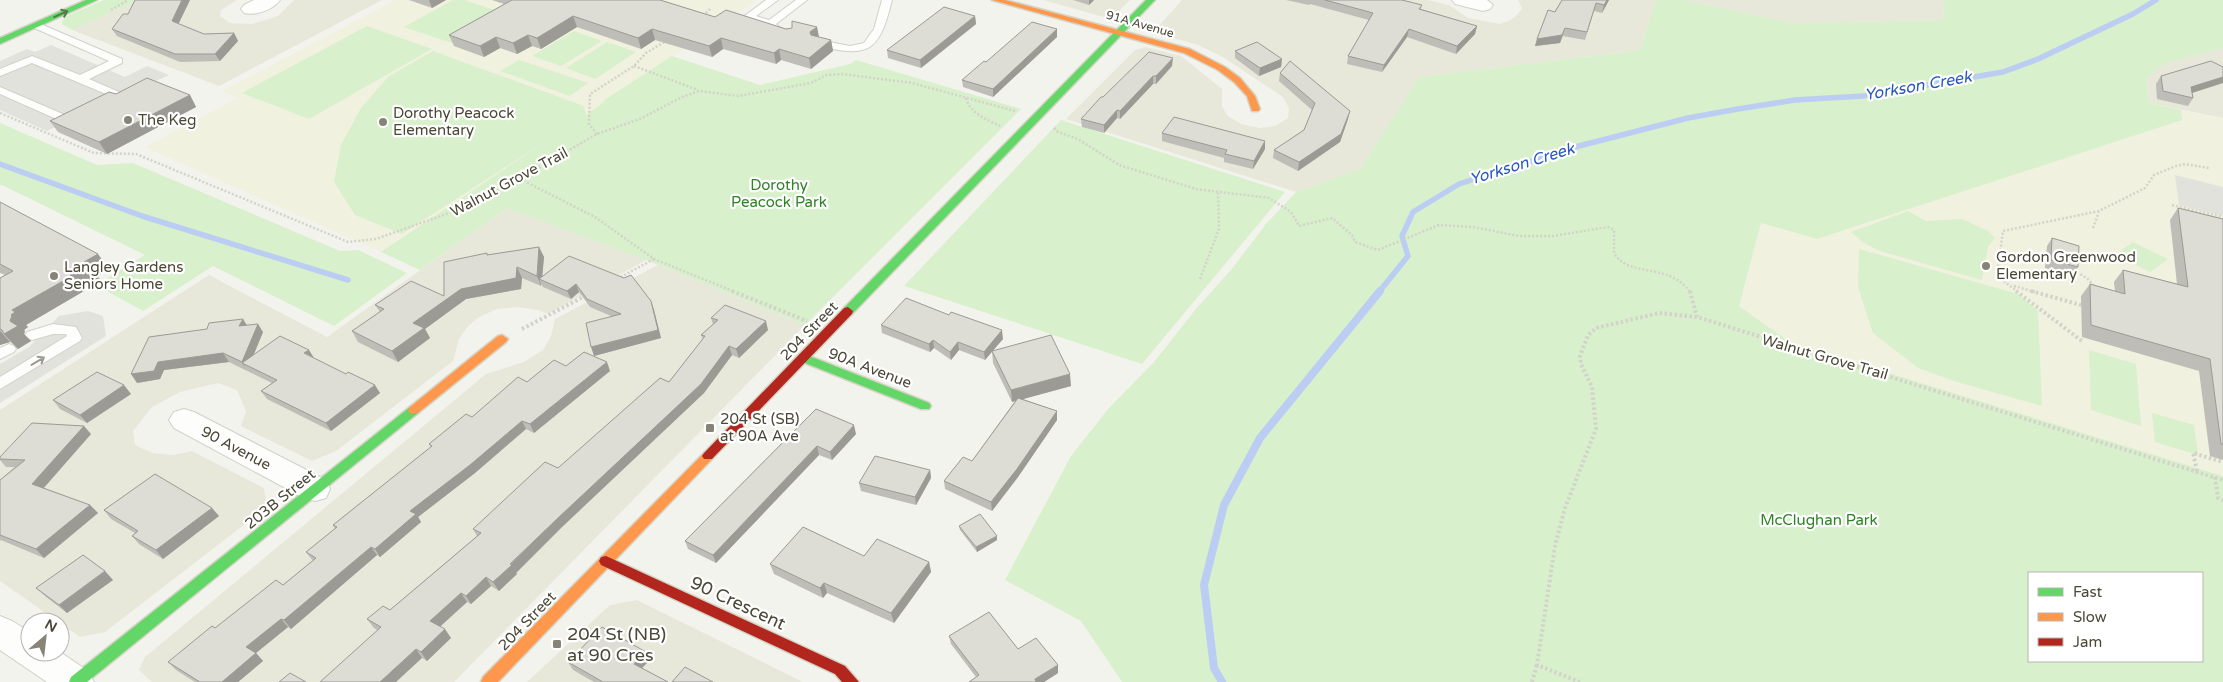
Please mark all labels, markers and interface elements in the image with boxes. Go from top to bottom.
street label: 91A Avenue [1104,8,1176,40]
one-way arrow [53,9,68,19]
water label: Yorkson Creek [1863,67,1974,105]
place label: Dorothy Peacock Elementary [393,104,514,139]
place label: The Keg [138,111,197,129]
marker: The Keg [122,114,134,126]
marker: Dorothy Peacock Elementary [377,116,389,128]
water label: Yorkson Creek [1467,138,1578,189]
street label: Walnut Grove Trail [447,143,571,221]
park label: Dorothy Peacock Park [731,176,827,211]
place label: Gordon Greenwood Elementary [1996,248,2136,283]
place label: Langley Gardens Seniors Home [64,258,183,293]
marker: Gordon Greenwood Elementary [1980,260,1992,272]
marker: Langley Gardens Seniors Home [48,270,60,282]
street label: 204 Street [776,298,842,364]
street label: Walnut Grove Trail [1760,330,1890,384]
street label: 90A Avenue [826,344,914,392]
one-way arrow [30,355,44,365]
place label: 204 St (SB) at 90A Ave [720,410,799,445]
street label: 90 Avenue [198,422,274,474]
marker: 204 St (SB) at 90A Ave [704,422,716,434]
street label: 203B Street [241,465,319,533]
park label: McClughan Park [1760,511,1878,529]
street label: 90 Crescent [687,571,789,635]
legend [2028,572,2203,662]
text: Fast [2073,583,2103,601]
street label: 204 Street [494,588,560,654]
text: Slow [2073,608,2107,626]
north arrow [20,612,70,662]
text: N [42,616,60,636]
place label: 204 St (NB) at 90 Cres [567,623,666,666]
text: Jam [2073,633,2102,651]
marker: 204 St (NB) at 90 Cres [551,638,563,650]

